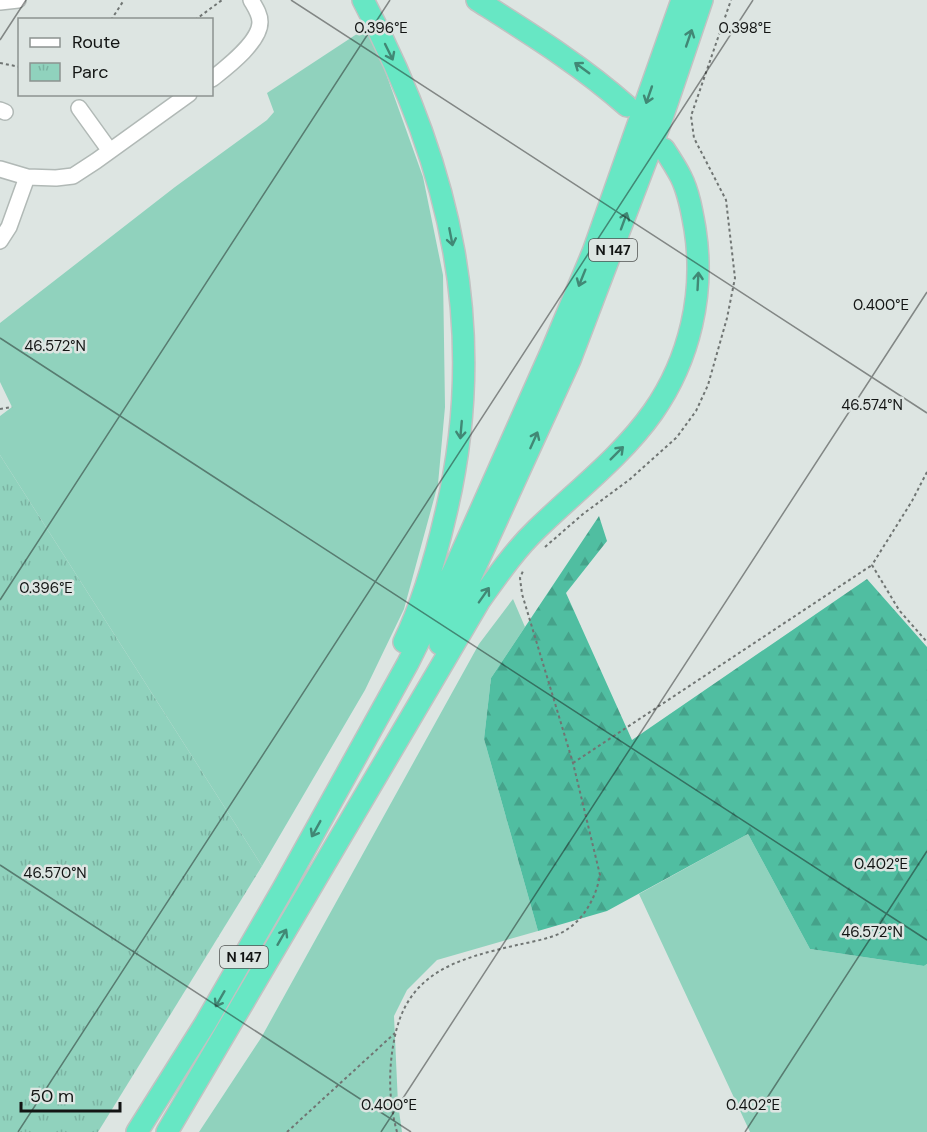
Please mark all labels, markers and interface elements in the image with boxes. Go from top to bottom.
legend [18,18,213,96]
text: 0.396°E [354,18,408,38]
text: 0.398°E [719,18,771,38]
one-way arrow [684,28,695,47]
text: Route [72,30,120,54]
one-way arrow [383,43,395,61]
text: Parc [72,60,108,84]
one-way arrow [575,62,591,75]
one-way arrow [643,85,654,104]
one-way arrow [619,212,630,231]
one-way arrow [446,226,457,246]
road number: N 147 [589,239,637,261]
one-way arrow [576,268,587,287]
one-way arrow [692,271,703,291]
text: 0.400°E [853,295,909,315]
text: 46.572°N [24,336,86,356]
text: 46.574°N [841,395,903,415]
one-way arrow [455,420,466,440]
one-way arrow [528,432,540,450]
one-way arrow [609,445,624,460]
text: 0.396°E [19,578,73,598]
one-way arrow [478,587,490,603]
one-way arrow [310,820,322,837]
text: 0.402°E [854,854,908,874]
text: 46.570°N [23,863,87,883]
text: 46.572°N [841,922,903,942]
one-way arrow [277,929,289,946]
road number: N 147 [220,946,268,968]
one-way arrow [213,990,225,1007]
scale bar [21,1075,120,1113]
text: 50 m [30,1084,74,1108]
text: 0.400°E [361,1095,417,1115]
text: 0.402°E [726,1095,780,1115]

